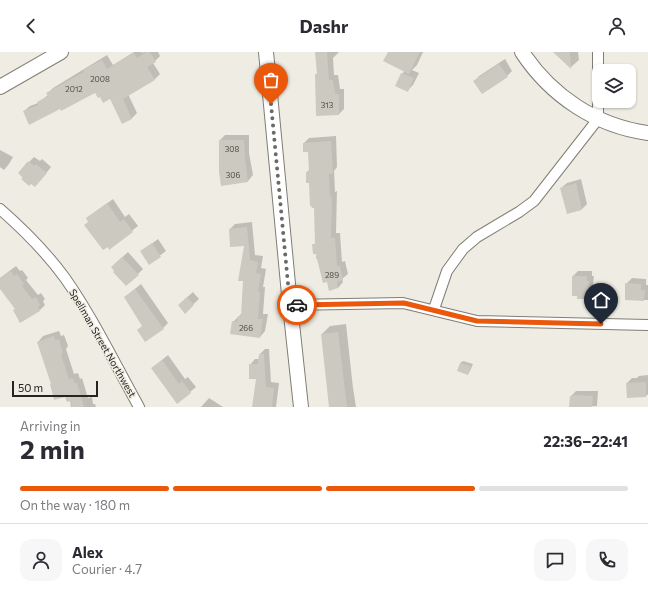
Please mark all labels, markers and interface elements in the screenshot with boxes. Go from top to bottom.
icon: back [20,15,42,37]
text: Dashr [300,15,348,37]
icon: person [606,15,628,37]
pin [254,63,288,104]
map controls [592,64,636,108]
button: layers [592,64,636,108]
icon: bag [260,69,282,91]
house number: 2008 [90,74,110,84]
house number: 2012 [65,84,83,94]
house number: 313 [321,100,334,110]
house number: 308 [225,144,239,154]
house number: 306 [226,170,240,180]
house number: 289 [325,270,339,280]
pin [584,283,618,324]
courier [277,285,317,325]
street label: Spellman Street Northwest [67,287,139,399]
icon: home [590,289,612,311]
icon: car [286,294,308,316]
house number: 266 [239,323,253,333]
scale bar [12,379,98,398]
text: 50 m [18,381,43,394]
text: Arriving in [20,418,80,434]
text: 22:36–22:41 [543,432,628,450]
text: 2 min [20,433,85,464]
text: On the way · 180 m [20,497,130,513]
button: person [20,539,62,581]
button: chat [534,539,576,581]
button: phone [586,539,628,581]
text: Alex [72,543,103,561]
text: Courier · 4.7 [72,561,142,577]

